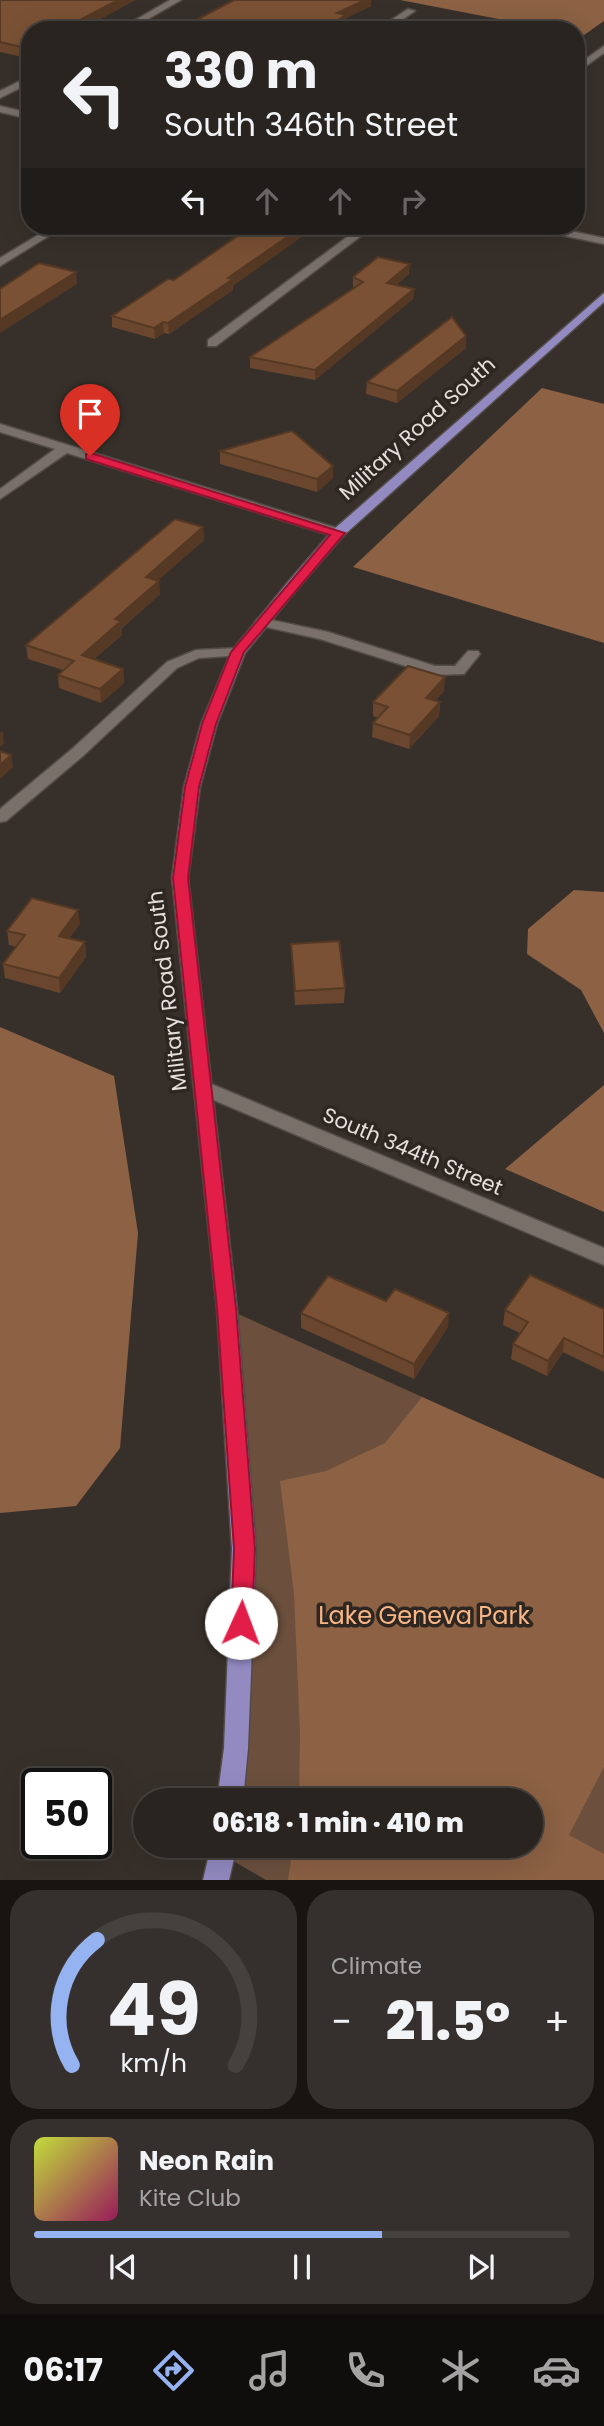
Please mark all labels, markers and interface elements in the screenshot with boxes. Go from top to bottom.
text: 330 m [164,37,318,105]
icon: left [49,49,140,140]
text: South 346th Street [164,102,458,147]
icon: left [175,182,213,220]
icon: ahead [248,182,286,220]
icon: ahead [321,182,359,220]
icon: right [394,182,432,220]
street label: Military Road South [333,350,501,506]
pin [60,384,120,456]
icon: arrive [71,395,109,433]
street label: Military Road South [140,889,194,1093]
street label: South 344th Street [319,1100,507,1202]
position arrow [204,1586,278,1660]
park label: Lake Geneva Park [318,1599,530,1632]
speed limit sign: 50 [21,1768,112,1859]
text: 06:18 · 1 min · 410 m [212,1805,464,1841]
text: Climate [331,1950,422,1982]
text: 49 [106,1960,201,2061]
text: 21.5° [386,1985,510,2058]
text: − [331,1995,352,2048]
text: + [544,1995,570,2048]
text: km/h [120,2046,187,2081]
text: Neon Rain [139,2143,274,2179]
text: Kite Club [139,2182,241,2214]
icon: previous [104,2248,142,2286]
icon: pause [283,2248,321,2286]
icon: next [462,2248,500,2286]
icon: directions [149,2346,198,2395]
icon: music [245,2346,294,2395]
icon: phone [341,2346,390,2395]
icon: climate [436,2346,485,2395]
icon: car [532,2346,581,2395]
text: 06:17 [23,2347,103,2392]

